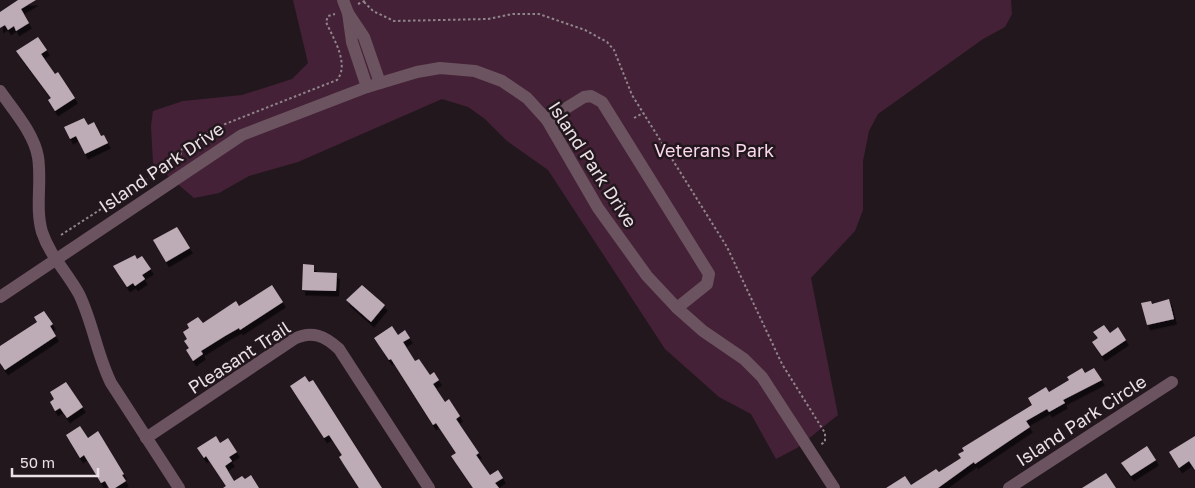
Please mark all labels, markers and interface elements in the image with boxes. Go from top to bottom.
street label: Island Park Drive [544,97,642,231]
street label: Island Park Drive [94,117,228,217]
park label: Veterans Park [654,139,774,161]
street label: Pleasant Trail [184,316,294,398]
street label: Island Park Circle [1012,370,1150,470]
scale bar [12,446,99,478]
text: 50 m [20,453,55,471]

